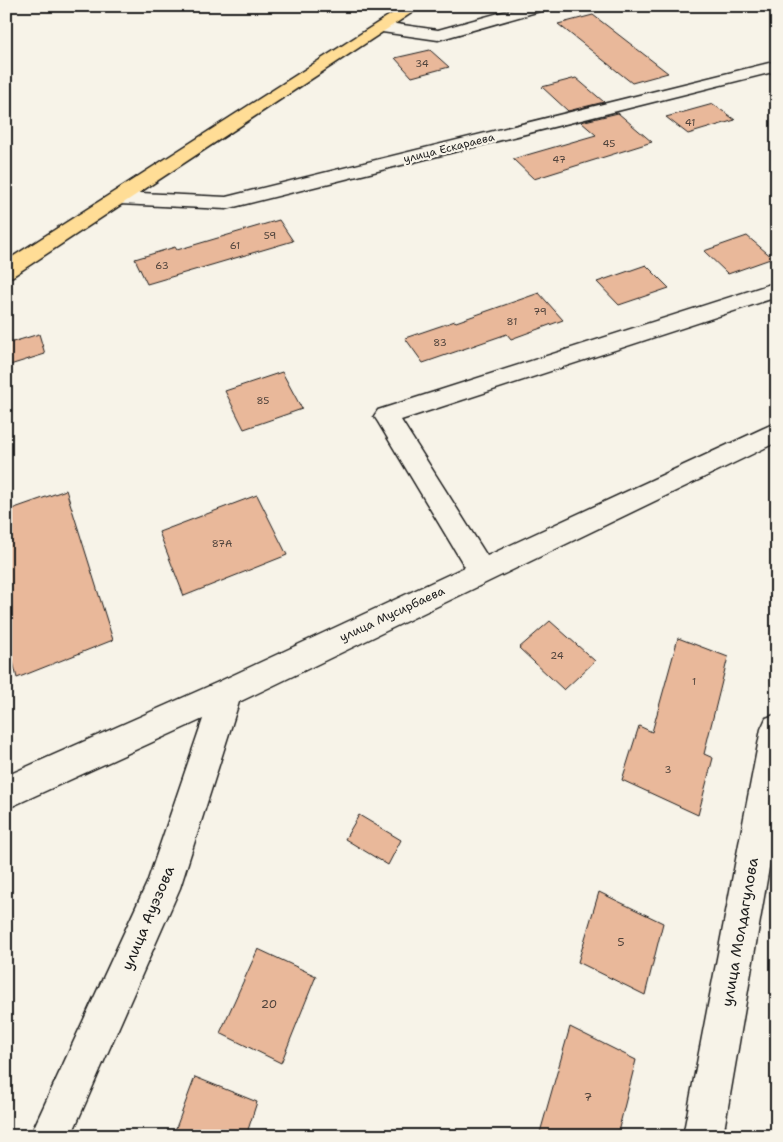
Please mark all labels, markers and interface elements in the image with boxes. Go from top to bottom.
house number: 34 [415,57,429,70]
house number: 41 [685,116,695,129]
street label: улица Ескараева [402,129,496,167]
house number: 45 [603,137,615,150]
house number: 47 [552,153,566,166]
house number: 59 [264,229,276,242]
house number: 61 [230,239,240,252]
house number: 63 [155,259,169,272]
house number: 79 [533,305,547,318]
house number: 81 [507,315,517,328]
house number: 83 [433,336,447,349]
house number: 85 [257,394,269,407]
house number: 87А [212,537,232,550]
street label: улица Мусирбаева [337,582,448,645]
house number: 24 [550,649,564,662]
house number: 1 [692,675,696,688]
house number: 3 [665,763,672,776]
street label: улица Молдагулова [717,855,763,1008]
street label: улица Ауэзова [117,862,179,973]
house number: 5 [617,934,625,950]
house number: 20 [261,996,277,1012]
house number: 7 [584,1089,592,1105]

